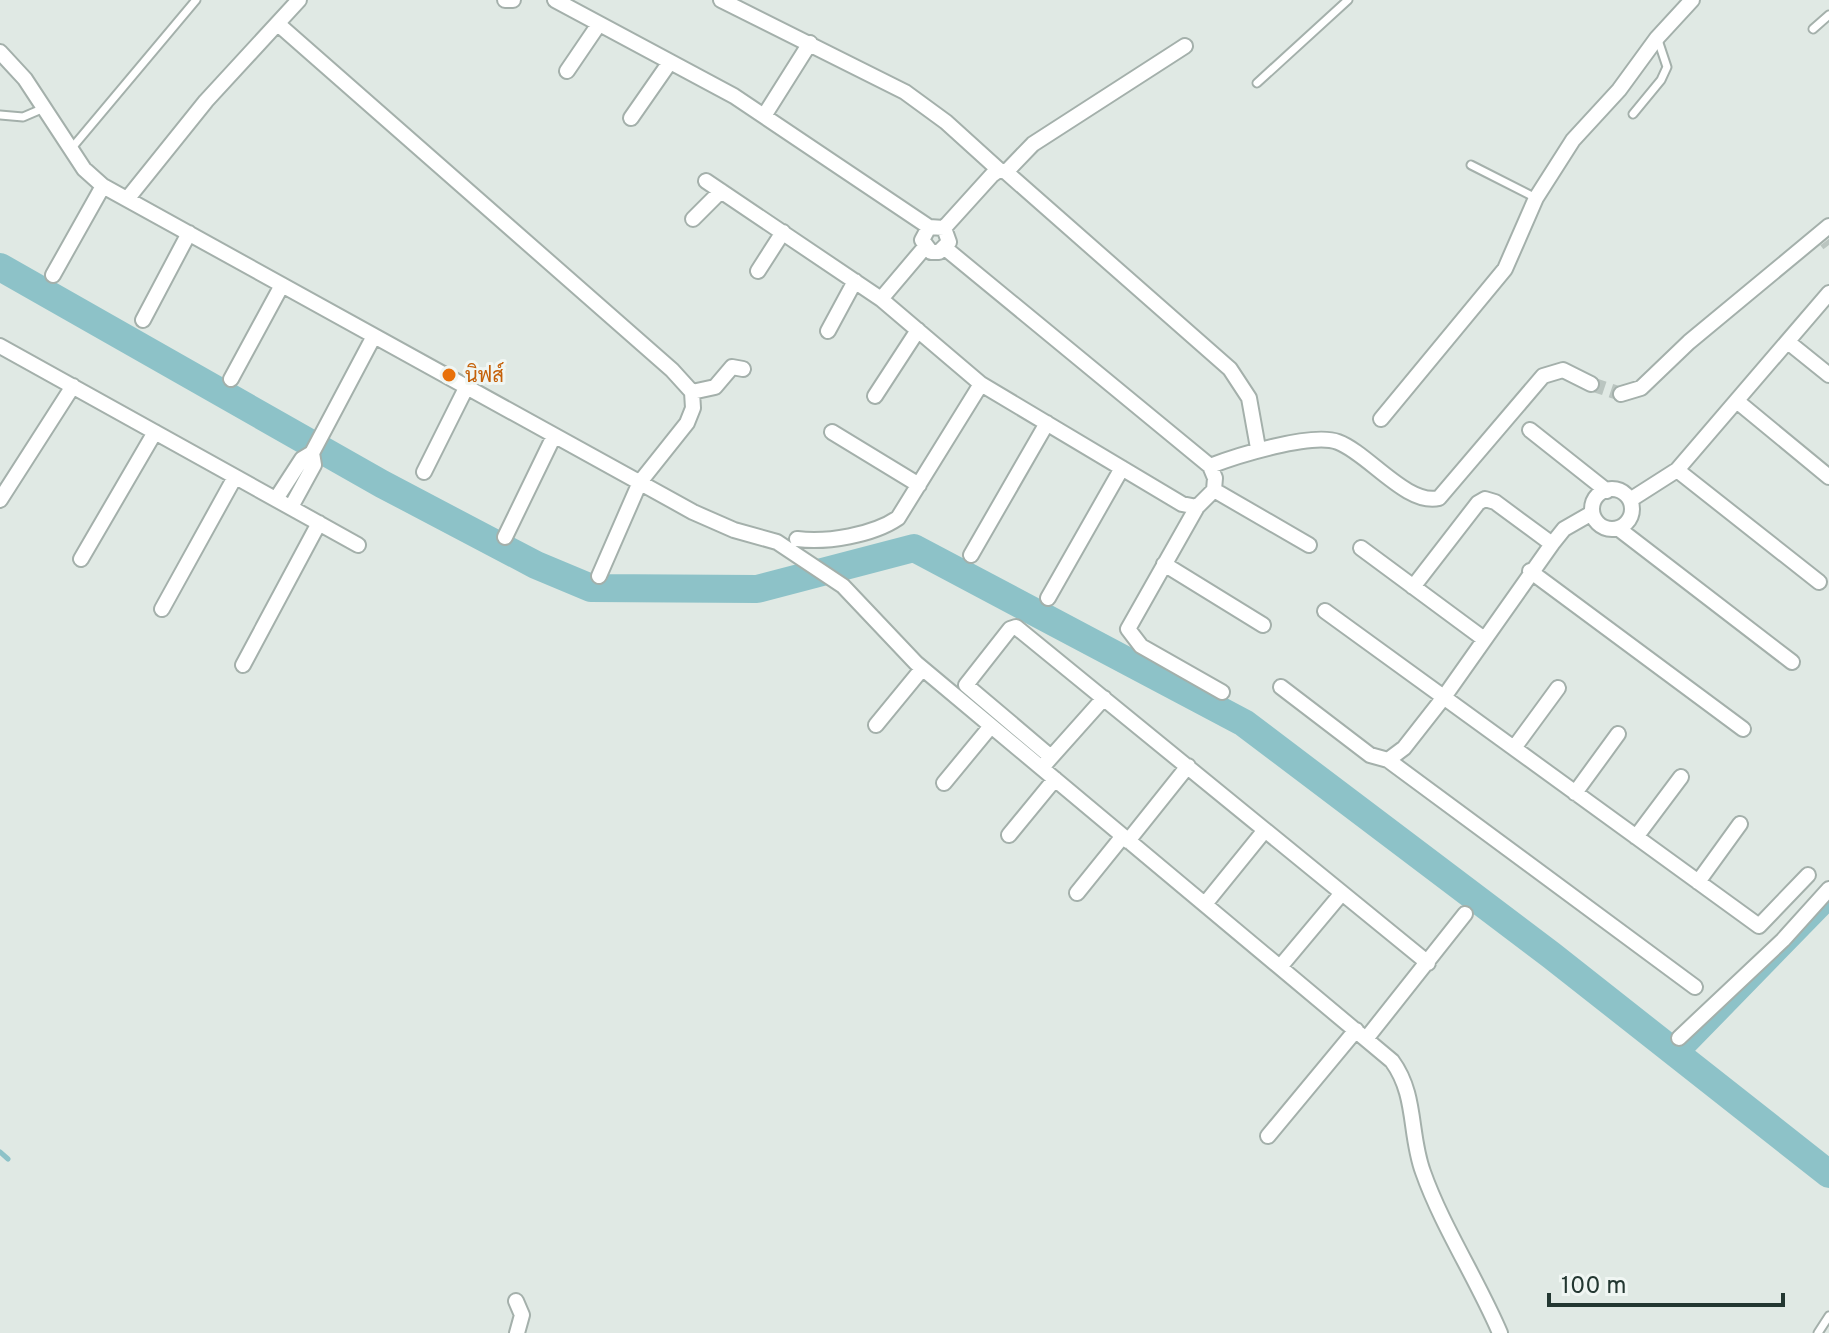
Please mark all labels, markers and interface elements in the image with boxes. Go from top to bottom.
place label: นิฟส์ [465,361,504,390]
marker: นิฟส์ [440,366,458,384]
scale bar [1549,1257,1783,1307]
text: 100 m [1561,1272,1627,1302]

